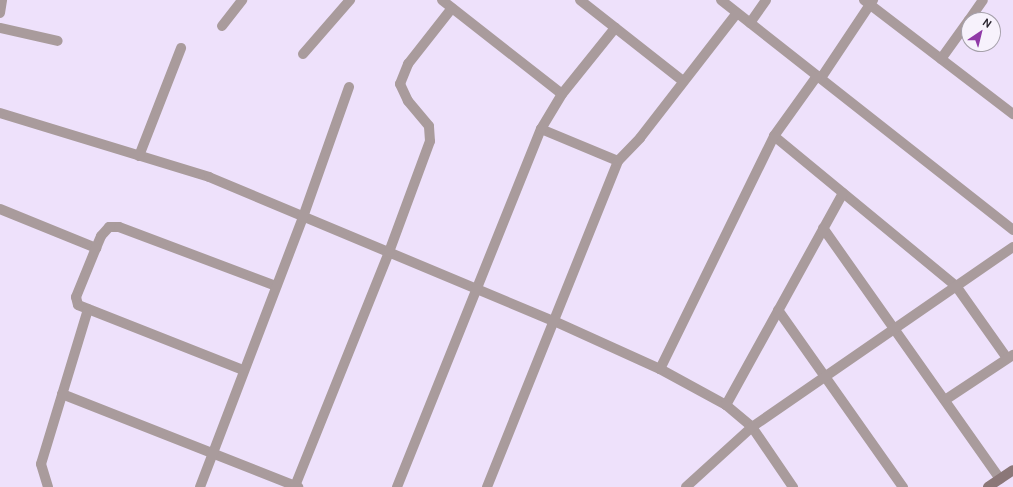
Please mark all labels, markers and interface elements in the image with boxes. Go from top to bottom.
north arrow [961,12,1001,52]
text: N [980,15,995,31]

